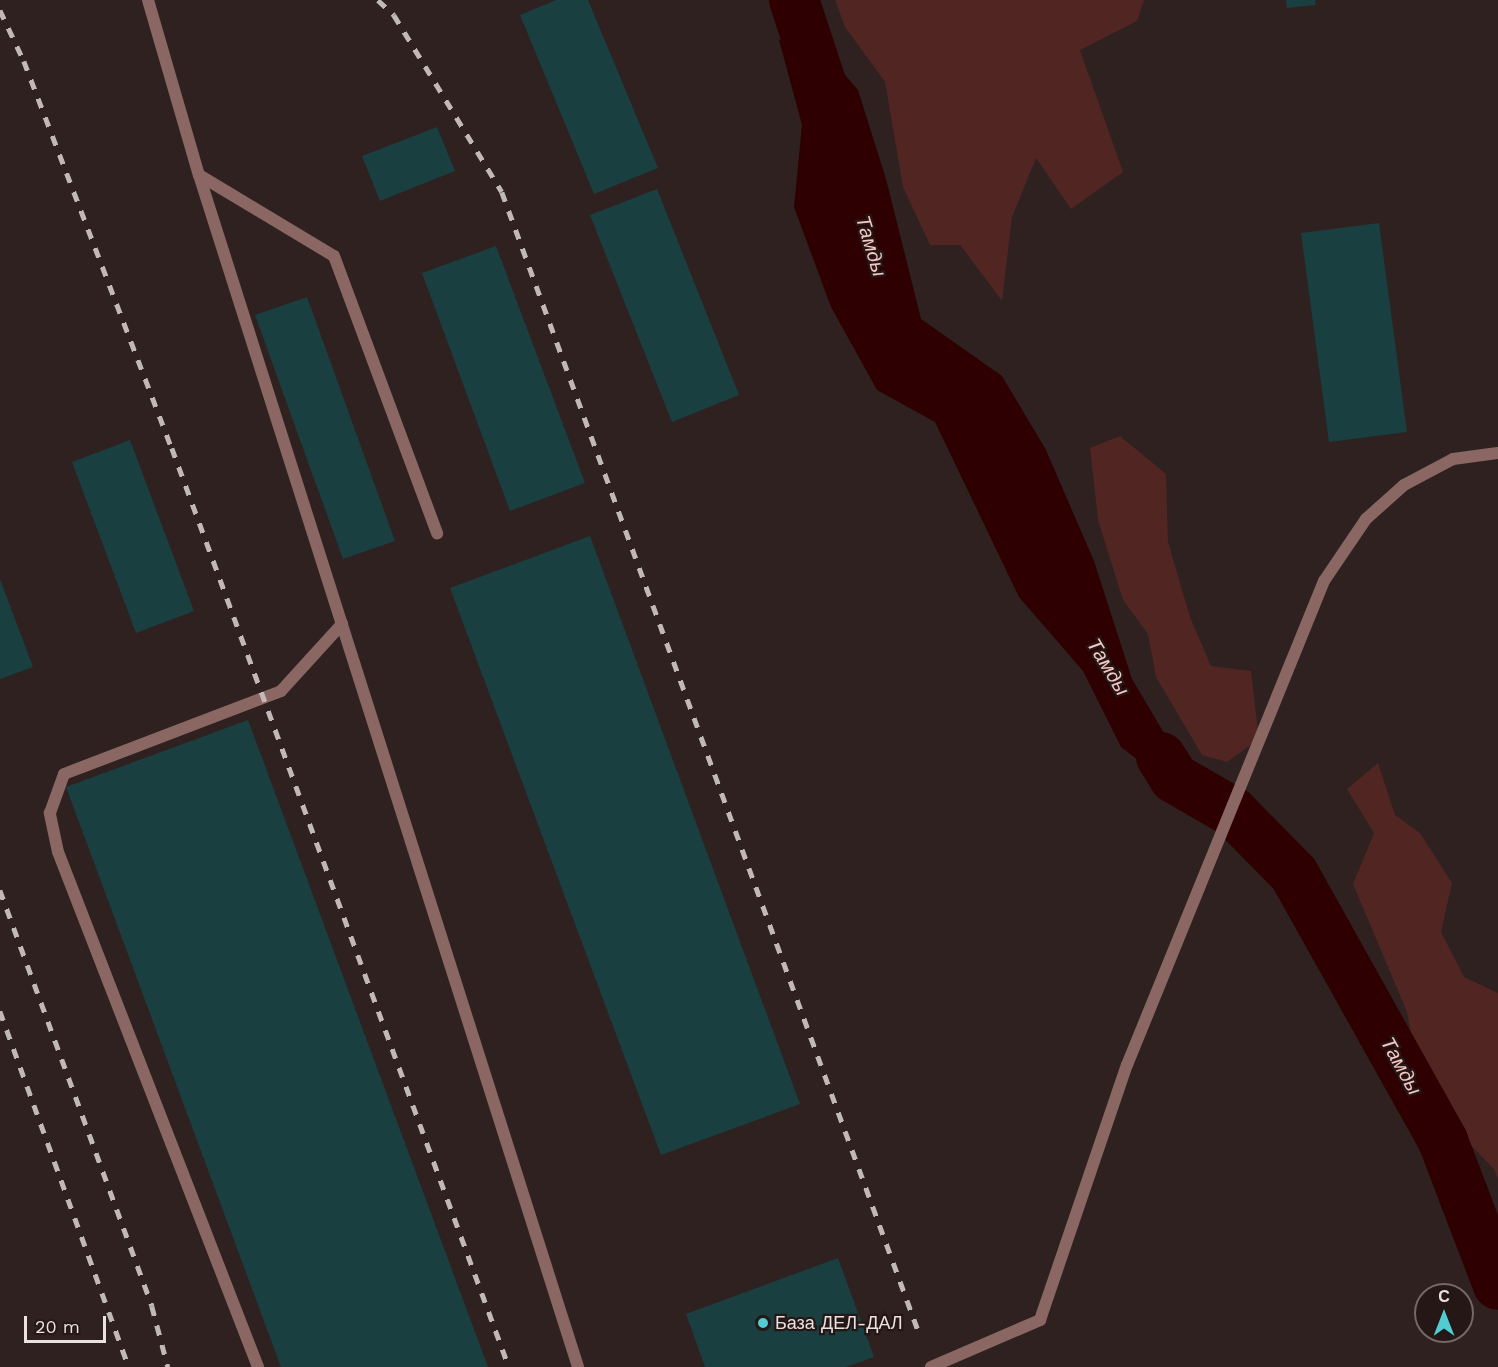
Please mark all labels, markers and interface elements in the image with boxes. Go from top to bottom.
water label: Тамды [850,213,892,279]
water label: Тамды [1082,634,1134,700]
water label: Тамды [1375,1033,1427,1099]
north arrow [1414,1283,1474,1343]
text: С [1438,1287,1450,1306]
scale bar [27,1304,110,1342]
place label: База ДЕЛ-ДАЛ [775,1312,903,1334]
text: 20 m [35,1316,80,1337]
marker: База ДЕЛ-ДАЛ [756,1316,770,1330]

